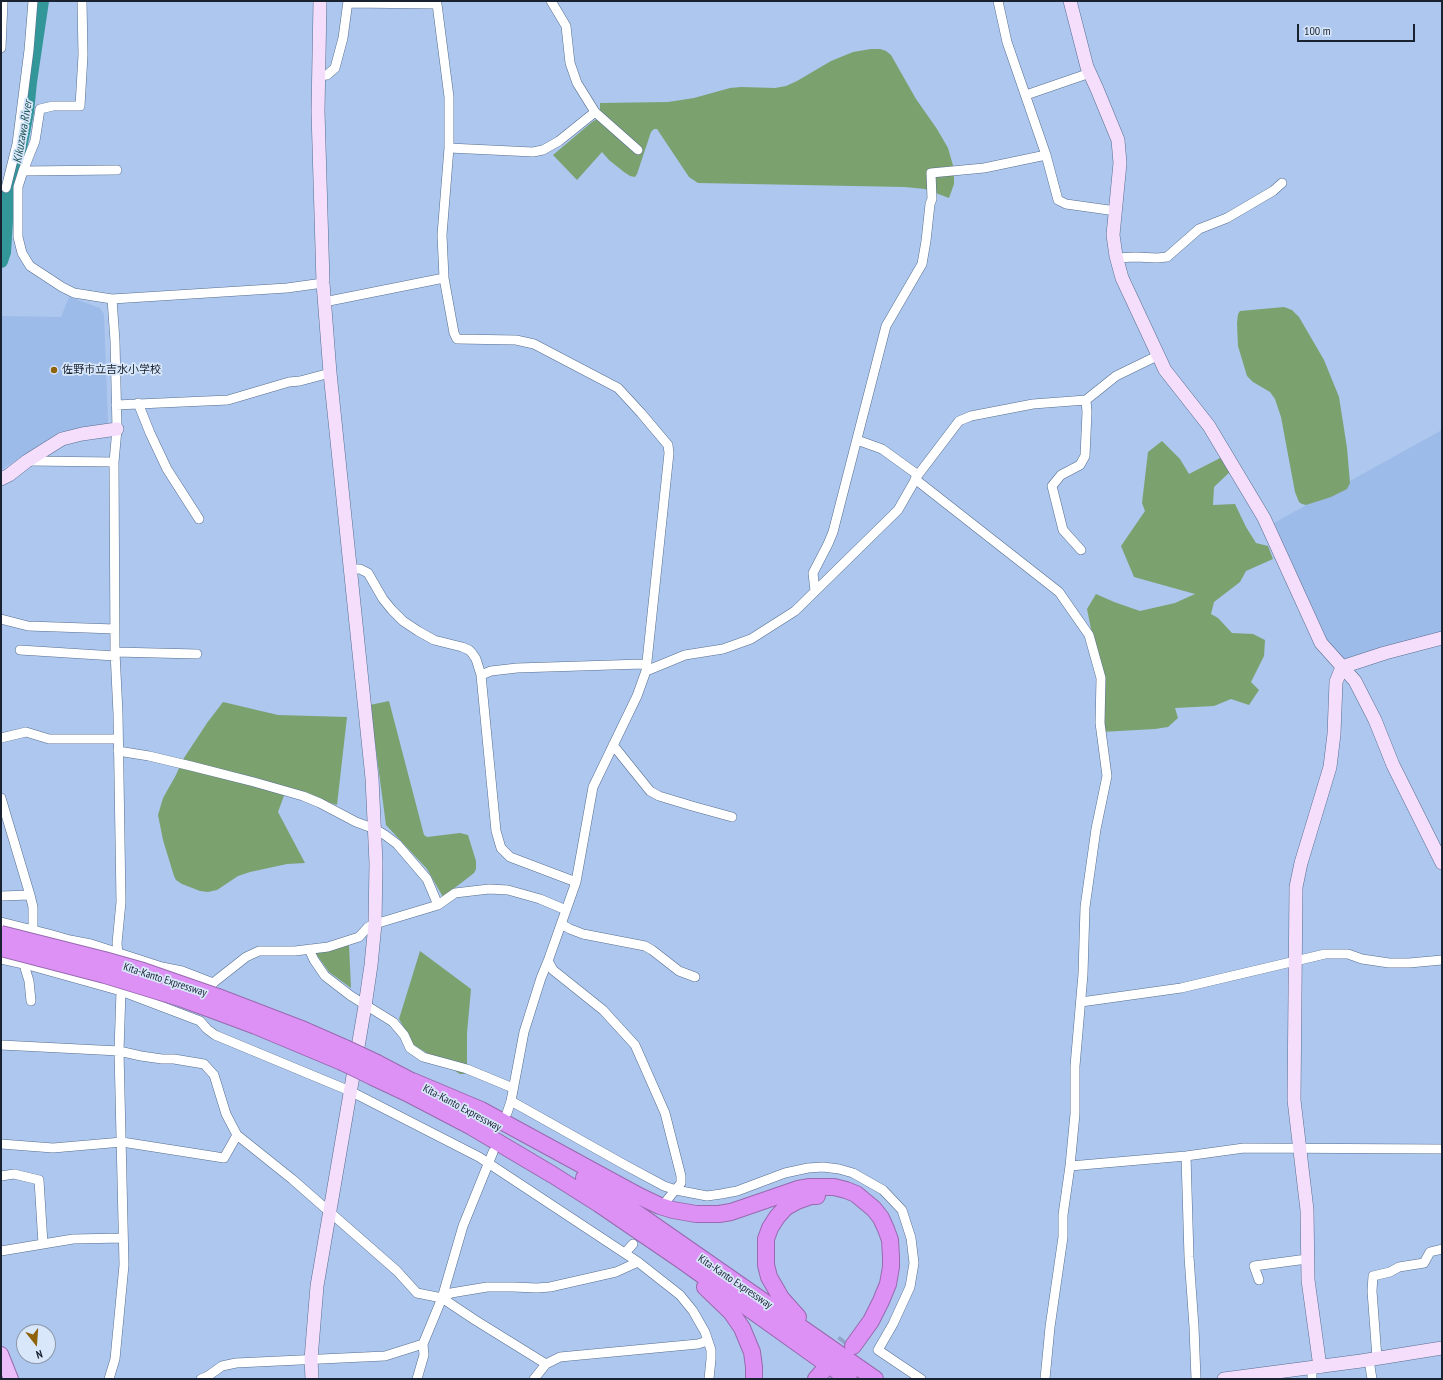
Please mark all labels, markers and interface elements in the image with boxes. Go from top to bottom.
scale bar [1299,16,1417,42]
text: 100 m [1304,23,1331,38]
water label: Kikuzawa River [10,100,36,164]
place label: 佐野市立吉水小学校 [62,363,161,377]
marker: 佐野市立吉水小学校 [49,365,59,375]
street label: Kita-Kanto Expressway [122,960,208,1000]
street label: Kita-Kanto Expressway [421,1082,503,1134]
street label: Kita-Kanto Expressway [695,1252,775,1312]
north arrow [16,1324,56,1364]
text: N [34,1347,44,1362]

